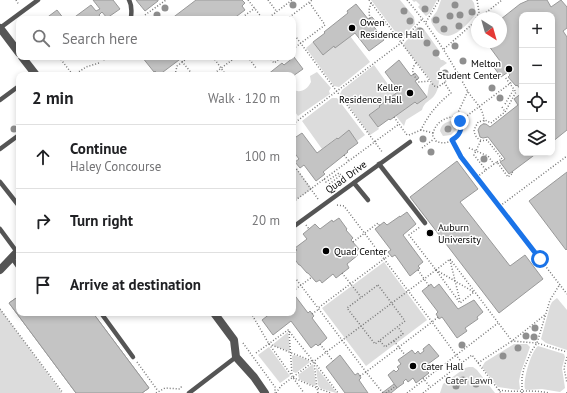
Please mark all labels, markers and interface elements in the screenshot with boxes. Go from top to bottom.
north arrow [471,12,507,48]
map controls [519,12,555,156]
button: + [519,12,555,48]
search box [16,16,296,60]
place label: Owen Residence Hall [360,16,423,41]
marker: Owen Residence Hall [347,23,357,33]
icon: search [30,27,52,49]
text: Search here [62,29,138,48]
button: − [519,48,555,84]
place label: Melton Student Center [437,57,502,82]
marker: Melton Student Center [504,64,514,74]
place label: Keller Residence Hall [339,81,403,106]
button: locate [519,84,555,120]
text: 2 min [32,87,73,109]
marker: Keller Residence Hall [405,88,415,98]
text: Walk · 120 m [208,90,280,107]
route end [451,112,469,130]
button: layers [519,120,555,156]
text: Continue [70,139,127,158]
icon: ahead [32,146,54,168]
text: 100 m [245,148,280,165]
text: Haley Concourse [70,158,161,175]
street label: Quad Drive [323,158,369,196]
icon: right [32,210,54,232]
text: Turn right [70,211,133,230]
text: 20 m [252,212,280,229]
place label: Auburn University [438,221,481,246]
marker: Auburn University [425,228,435,238]
place label: Quad Center [334,245,388,258]
marker: Quad Center [321,246,331,256]
route start [531,250,549,268]
icon: arrive [32,274,54,296]
text: Arrive at destination [70,275,201,294]
place label: Cater Hall [421,360,464,373]
marker: Cater Hall [408,361,418,371]
park label: Cater Lawn [445,374,493,387]

